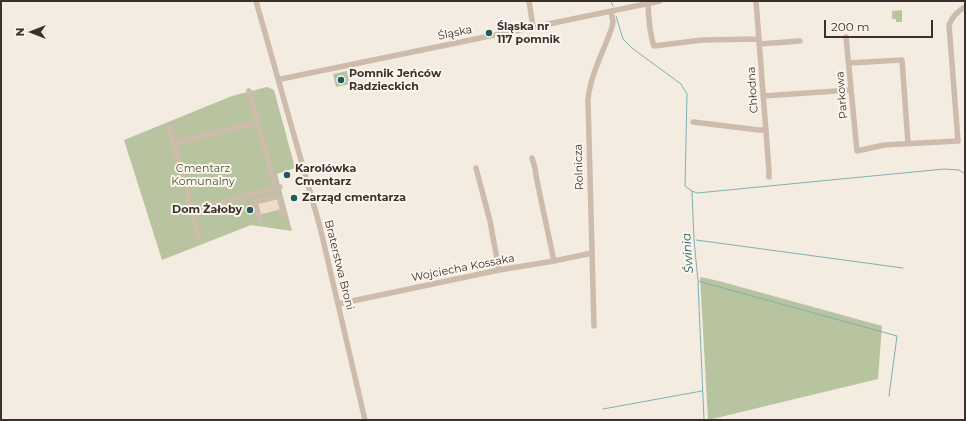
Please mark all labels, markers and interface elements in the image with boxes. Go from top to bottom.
north arrow [12,12,52,52]
scale bar [826,12,935,38]
text: 200 m [831,19,870,34]
place label: Śląska nr 117 pomnik [497,20,560,46]
street label: Śląska [437,23,473,43]
text: N [13,28,27,36]
marker: Śląska nr 117 pomnik [484,28,494,38]
street label: Chłodna [745,66,761,114]
place label: Pomnik Jeńców Radzieckich [349,67,441,93]
street label: Parkowa [833,71,851,119]
marker: Pomnik Jeńców Radzieckich [336,75,346,85]
street label: Rolnicza [572,144,586,190]
park label: Cmentarz Komunalny [171,162,235,188]
place label: Karolówka Cmentarz [295,162,356,188]
marker: Karolówka Cmentarz [282,170,292,180]
place label: Zarząd cmentarza [302,191,406,205]
marker: Zarząd cmentarza [289,193,299,203]
place label: Dom Żałoby [172,203,242,217]
marker: Dom Żałoby [245,205,255,215]
street label: Braterstwa Broni [321,219,357,311]
water label: Świnia [679,232,697,274]
street label: Wojciecha Kossaka [410,252,516,284]

